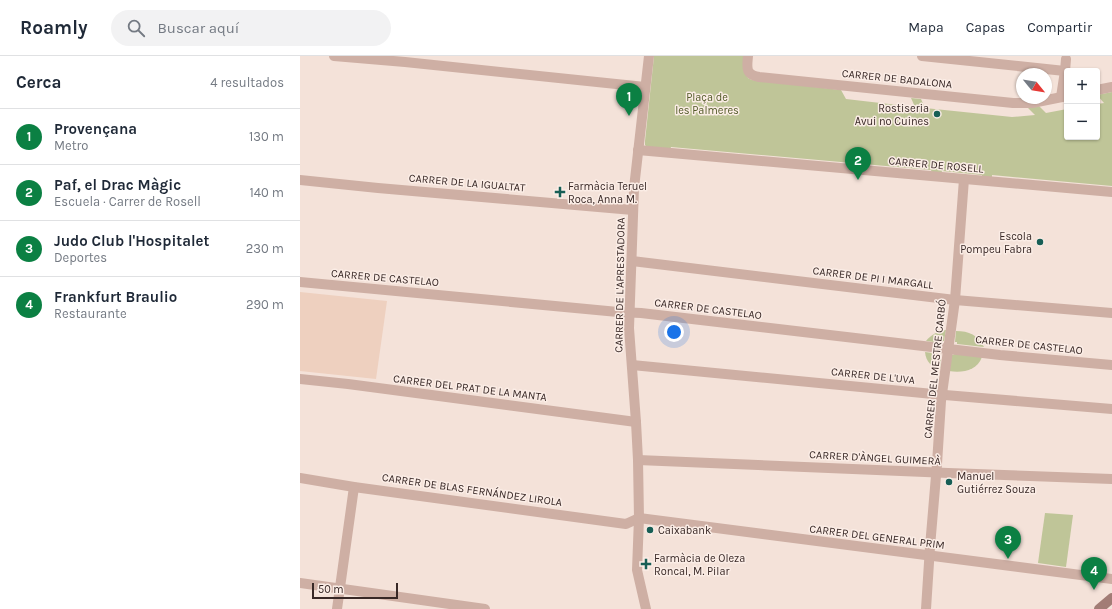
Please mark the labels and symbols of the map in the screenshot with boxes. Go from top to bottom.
street label: CARRER DE BADALONA [841,67,954,91]
north arrow [1016,68,1052,104]
pin: 1 [616,83,642,116]
park label: Plaça de les Palmeres [675,91,739,117]
place label: Rostiseria Avui no Cuines [855,102,929,128]
marker: Rostiseria Avui no Cuines [932,109,942,119]
pin: 2 [845,147,871,180]
street label: CARRER DE ROSELL [888,154,985,176]
street label: CARRER DE LA IGUALTAT [408,171,526,195]
place label: Farmàcia Teruel Roca, Anna M. [568,180,647,206]
marker: Farmàcia Teruel Roca, Anna M. [555,187,565,197]
street label: CARRER DE L'APRESTADORA [612,216,628,353]
place label: Escola Pompeu Fabra [960,230,1032,256]
marker: Escola Pompeu Fabra [1035,237,1045,247]
street label: CARRER DE PI I MARGALL [812,264,935,292]
street label: CARRER DE CASTELAO [331,267,439,289]
street label: CARRER DE CASTELAO [654,296,762,322]
street label: CARRER DEL MESTRE CARBÓ [919,298,949,439]
your location [664,322,684,342]
street label: CARRER DE CASTELAO [975,333,1083,357]
street label: CARRER DE L'UVA [830,365,916,387]
street label: CARRER DEL PRAT DE LA MANTA [392,372,548,404]
street label: CARRER D'ÀNGEL GUIMERÀ [809,446,942,468]
street label: CARRER DE BLAS FERNÁNDEZ LIROLA [381,469,564,509]
place label: Manuel Gutiérrez Souza [957,470,1036,496]
marker: Manuel Gutiérrez Souza [944,477,954,487]
street label: CARRER DEL GENERAL PRIM [809,522,945,552]
place label: Caixabank [658,524,711,537]
marker: Caixabank [645,525,655,535]
pin: 3 [995,526,1021,559]
place label: Farmàcia de Oleza Roncal, M. Pilar [654,552,745,578]
pin: 4 [1081,557,1107,590]
marker: Farmàcia de Oleza Roncal, M. Pilar [641,559,651,569]
scale bar [312,581,398,600]

